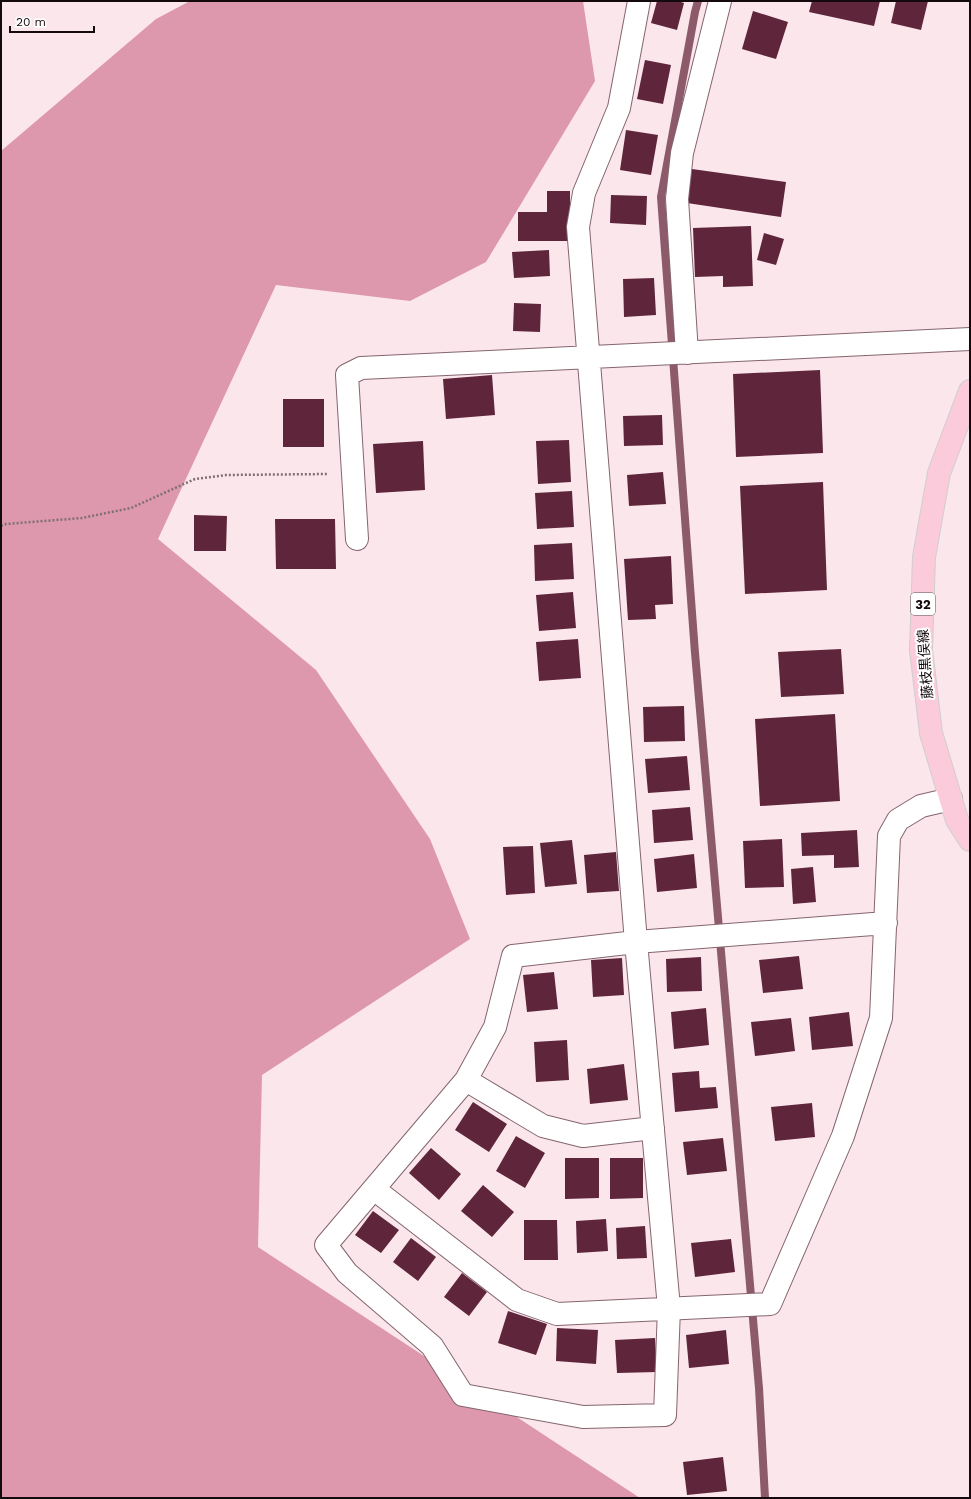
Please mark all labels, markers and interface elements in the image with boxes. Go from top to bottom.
scale bar [10,8,94,34]
text: 20 m [16,15,46,29]
road number: 32 [911,593,935,615]
street label: 藤枝黒俣線 [915,629,935,699]

